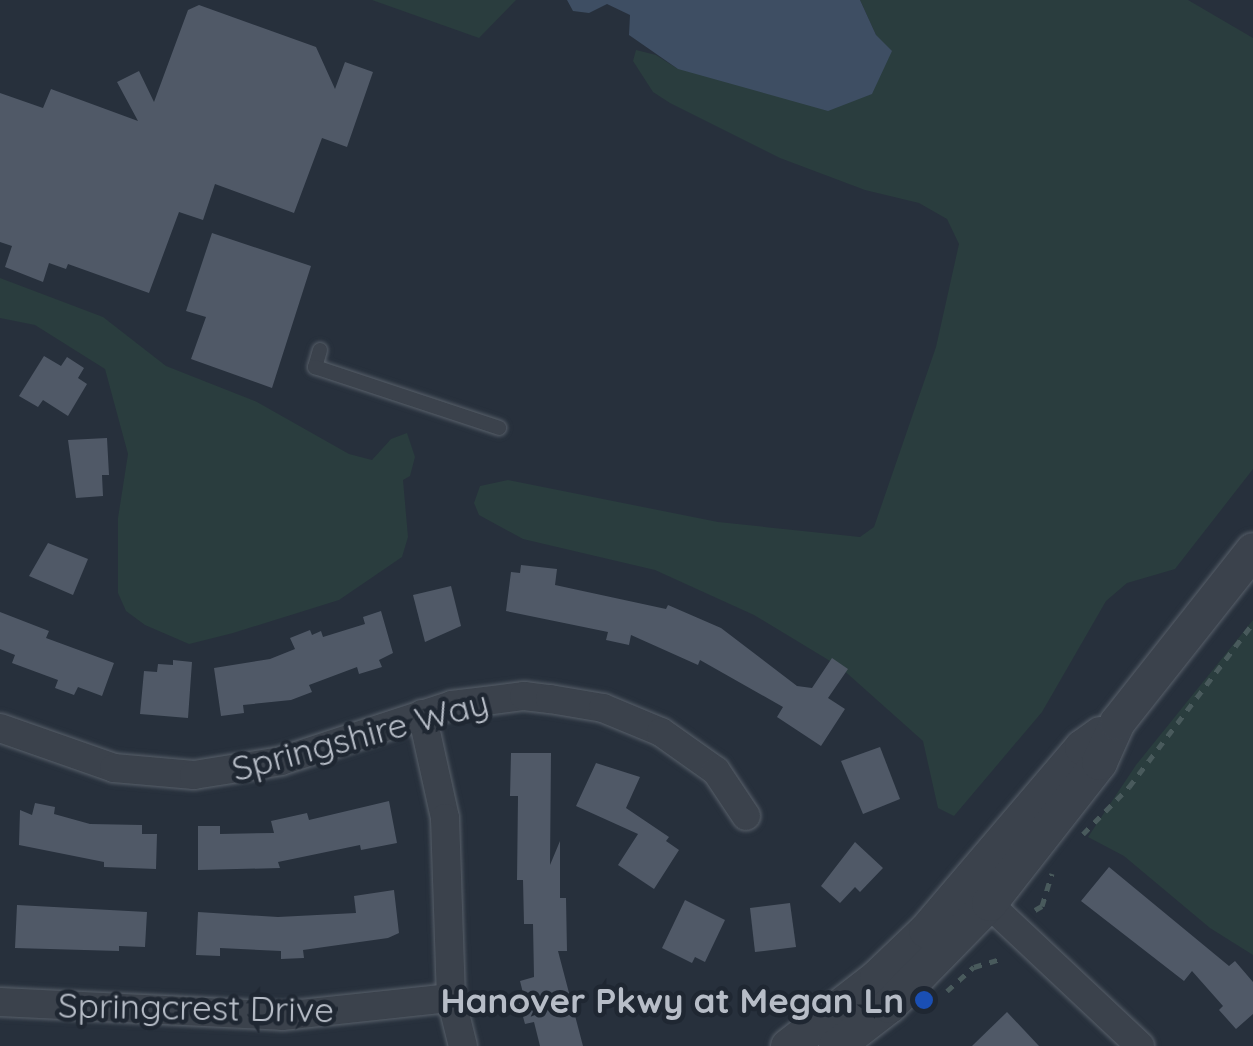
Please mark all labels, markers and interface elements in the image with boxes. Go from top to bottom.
street label: Springshire Way [227,681,493,789]
place label: Hanover Pkwy at Megan Ln [440,979,904,1021]
street label: Springcrest Drive [58,984,334,1030]
marker: Hanover Pkwy at Megan Ln [913,989,935,1011]

